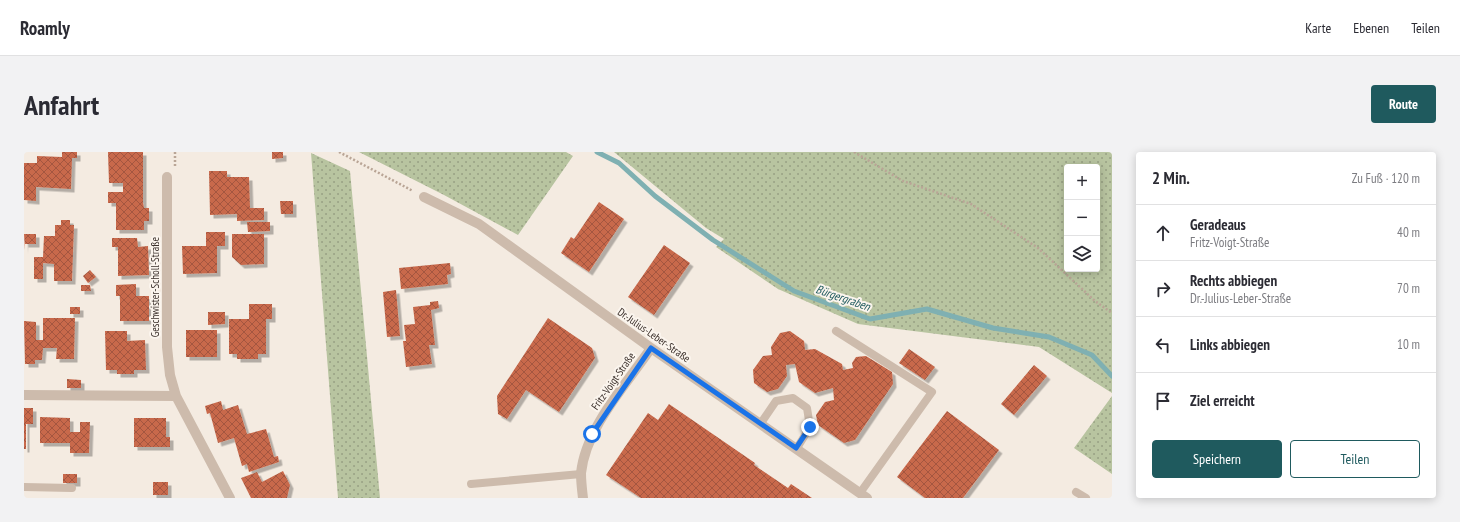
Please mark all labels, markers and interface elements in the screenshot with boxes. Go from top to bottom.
text: Roamly [20,16,70,40]
text: Karte [1305,19,1331,37]
text: Ebenen [1353,19,1389,37]
text: Teilen [1411,19,1440,37]
button: Route [1371,85,1436,123]
text: Anfahrt [24,86,99,123]
map controls [1064,164,1100,272]
button: + [1064,164,1100,200]
text: 2 Min. [1152,167,1190,189]
text: Zu Fuß · 120 m [1352,170,1420,187]
button: − [1064,200,1100,236]
text: Geradeaus [1190,215,1246,234]
icon: ahead [1152,222,1174,244]
text: 40 m [1397,224,1420,241]
text: Fritz-Voigt-Straße [1190,234,1269,251]
street label: Geschwister-Scholl-Straße [148,236,162,337]
button: layers [1064,236,1100,272]
text: Rechts abbiegen [1190,271,1277,290]
icon: right [1152,278,1174,300]
text: 70 m [1397,280,1420,297]
water label: Bürgergraben [814,281,873,314]
text: Dr.-Julius-Leber-Straße [1190,290,1291,307]
street label: Dr.-Julius-Leber-Straße [615,305,693,366]
icon: left [1152,334,1174,356]
text: Links abbiegen [1190,335,1270,354]
text: 10 m [1397,336,1420,353]
street label: Fritz-Voigt-Straße [588,349,638,413]
icon: arrive [1152,390,1174,412]
text: Ziel erreicht [1190,391,1255,410]
route end [801,418,819,436]
route start [583,425,601,443]
button: Speichern [1152,440,1282,478]
button: Teilen [1290,440,1420,478]

